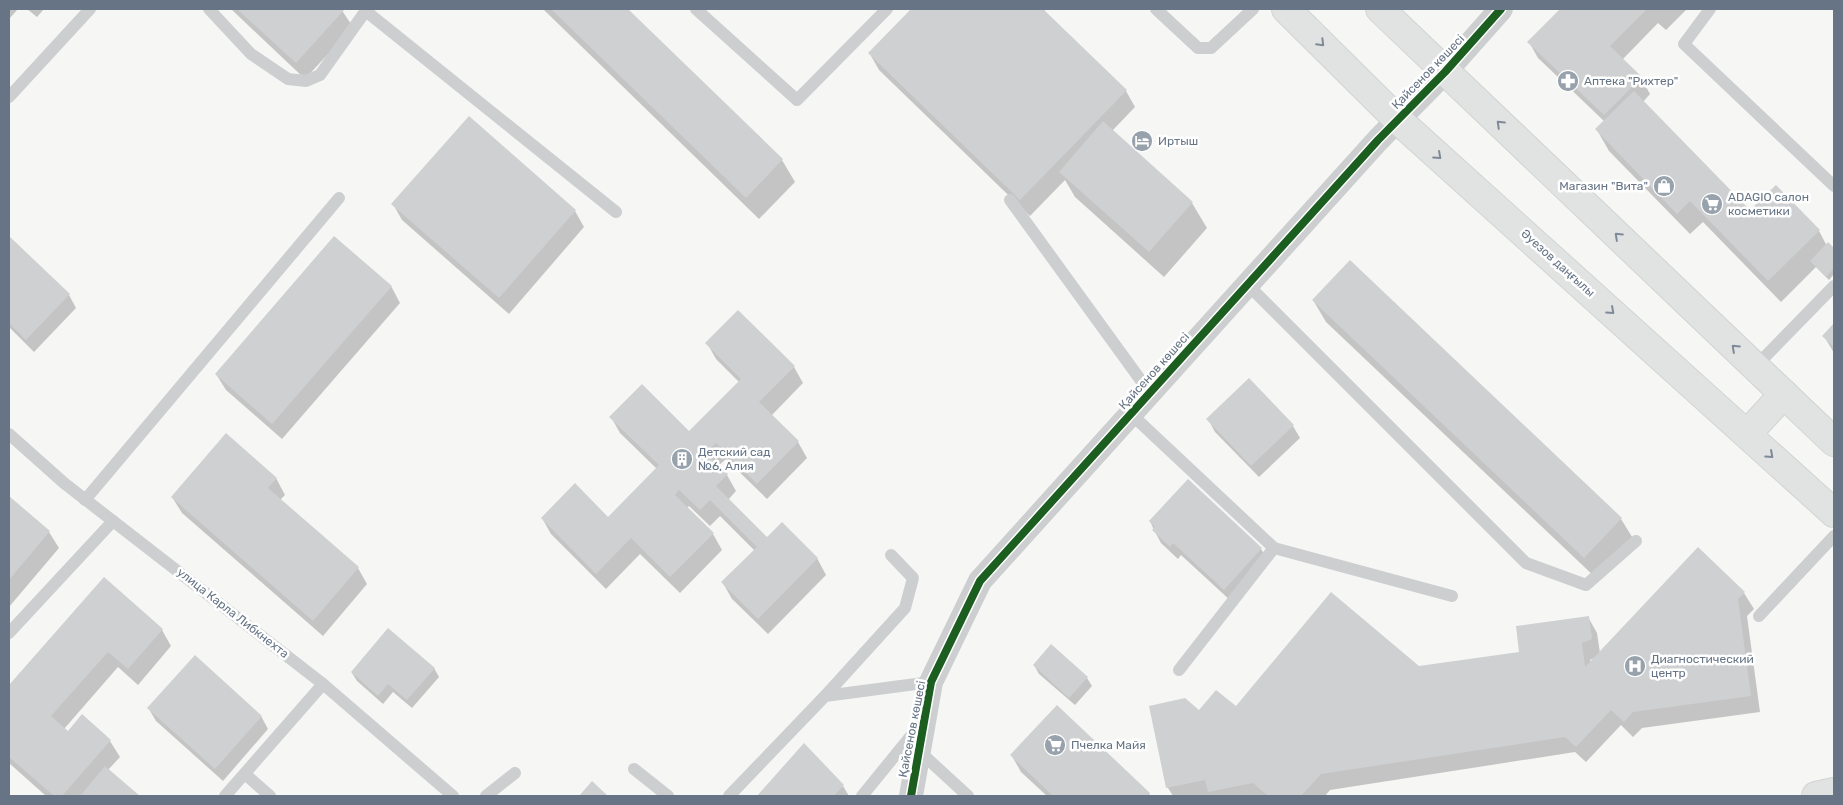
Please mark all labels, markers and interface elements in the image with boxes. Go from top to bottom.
street label: Қайсенов көшесі [1389,32,1467,112]
one-way arrow [1315,37,1324,46]
pharmacy icon: Аптека "Рихтер" [1556,69,1580,93]
place label: Аптека "Рихтер" [1584,74,1678,88]
one-way arrow [1496,121,1505,130]
hotel icon: Иртыш [1130,129,1154,153]
place label: Иртыш [1158,134,1198,148]
one-way arrow [1432,150,1441,159]
shop icon: Магазин "Вита" [1652,174,1676,198]
place label: Магазин "Вита" [1559,179,1648,193]
place label: ADAGIO салон косметики [1728,190,1809,218]
supermarket icon: ADAGIO салон косметики [1700,192,1724,216]
street label: Әуезов даңғылы [1518,226,1598,300]
one-way arrow [1614,233,1623,242]
one-way arrow [1605,305,1614,314]
street label: Қайсенов көшесі [1116,330,1192,412]
one-way arrow [1732,345,1741,354]
place label: Детский сад №6, Алия [698,445,770,473]
building icon: Детский сад №6, Алия [670,447,694,471]
one-way arrow [1765,449,1774,458]
street label: улица Карла Либкнехта [174,565,292,661]
place label: Диагностический центр [1651,652,1754,680]
hospital icon: Диагностический центр [1623,654,1647,678]
street label: Қайсенов көшесі [896,679,928,779]
supermarket icon: Пчелка Майя [1043,733,1067,757]
place label: Пчелка Майя [1071,738,1146,752]

